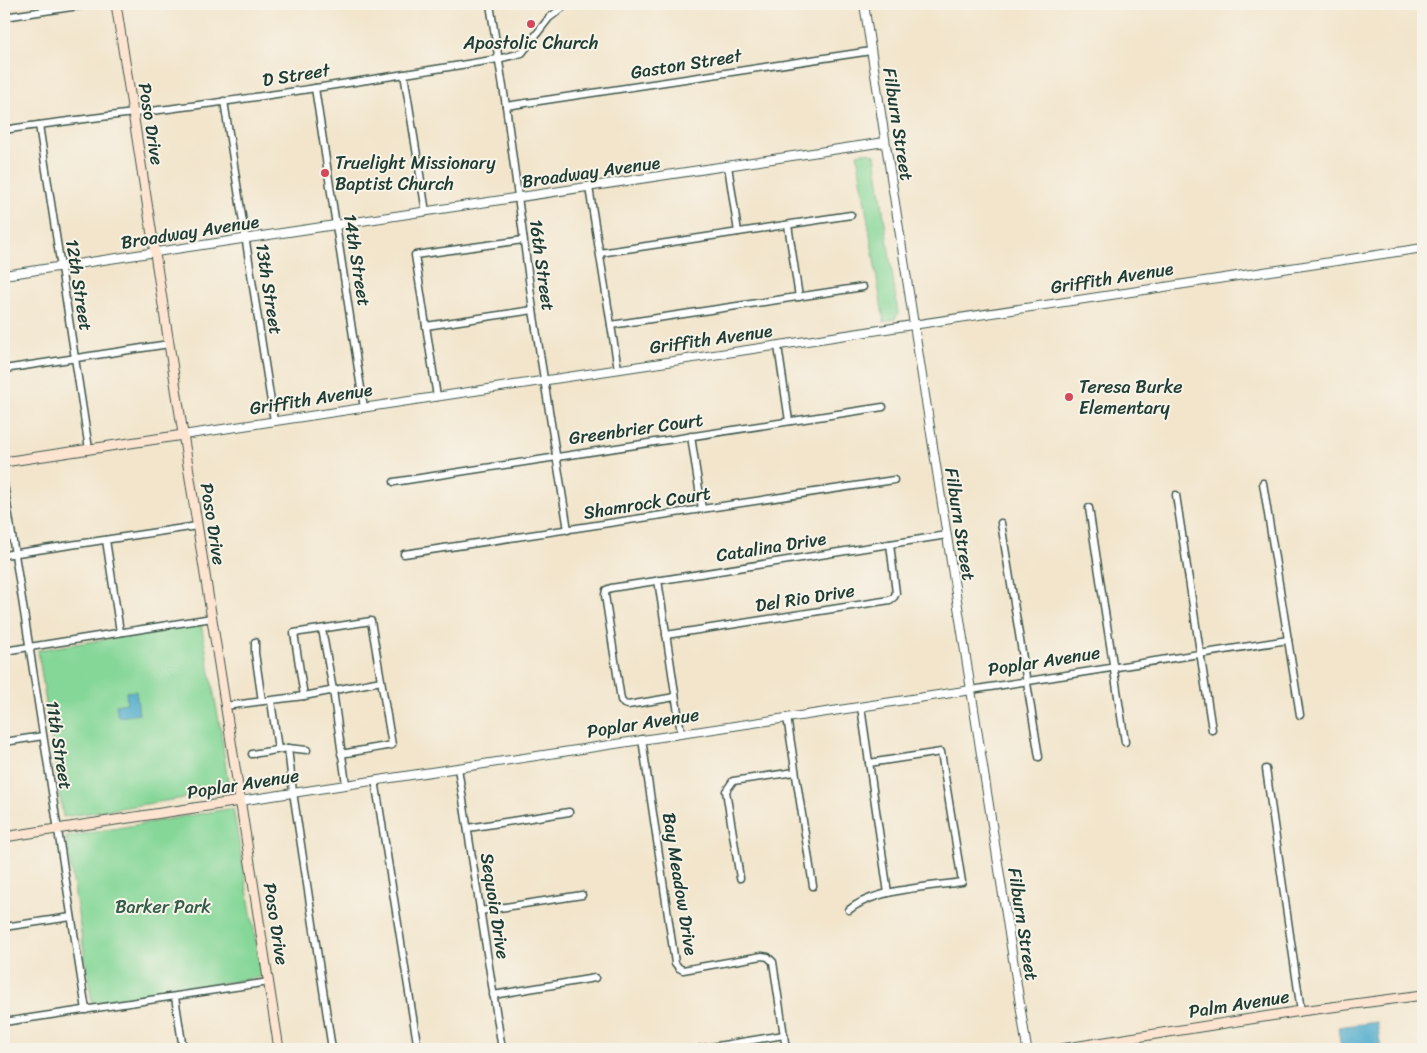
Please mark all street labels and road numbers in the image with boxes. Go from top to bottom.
street label: Gaston Street [628,39,744,89]
street label: D Street [260,54,333,96]
street label: Filburn Street [873,65,923,183]
street label: Poso Drive [129,81,173,167]
street label: Broadway Avenue [520,146,663,198]
street label: Broadway Avenue [119,205,262,259]
street label: 14th Street [334,211,380,309]
street label: 16th Street [520,217,564,313]
street label: 12th Street [56,237,102,333]
street label: 13th Street [246,241,292,337]
street label: Griffith Avenue [1048,252,1176,303]
street label: Griffith Avenue [647,314,775,363]
street label: Griffith Avenue [247,373,375,424]
street label: Greenbrier Court [567,404,705,454]
street label: Filburn Street [935,465,985,583]
street label: Shamrock Court [581,477,713,529]
street label: Poso Drive [191,481,235,567]
street label: Catalina Drive [714,522,829,571]
street label: Del Rio Drive [753,574,857,622]
street label: Poplar Avenue [986,636,1102,686]
street label: 11th Street [36,698,82,792]
street label: Poplar Avenue [585,698,701,748]
street label: Poplar Avenue [185,759,301,809]
street label: Bay Meadow Drive [653,810,707,958]
street label: Sequoia Drive [471,851,519,961]
street label: Filburn Street [998,865,1048,983]
street label: Poso Drive [254,881,298,967]
street label: Palm Avenue [1186,980,1292,1028]

